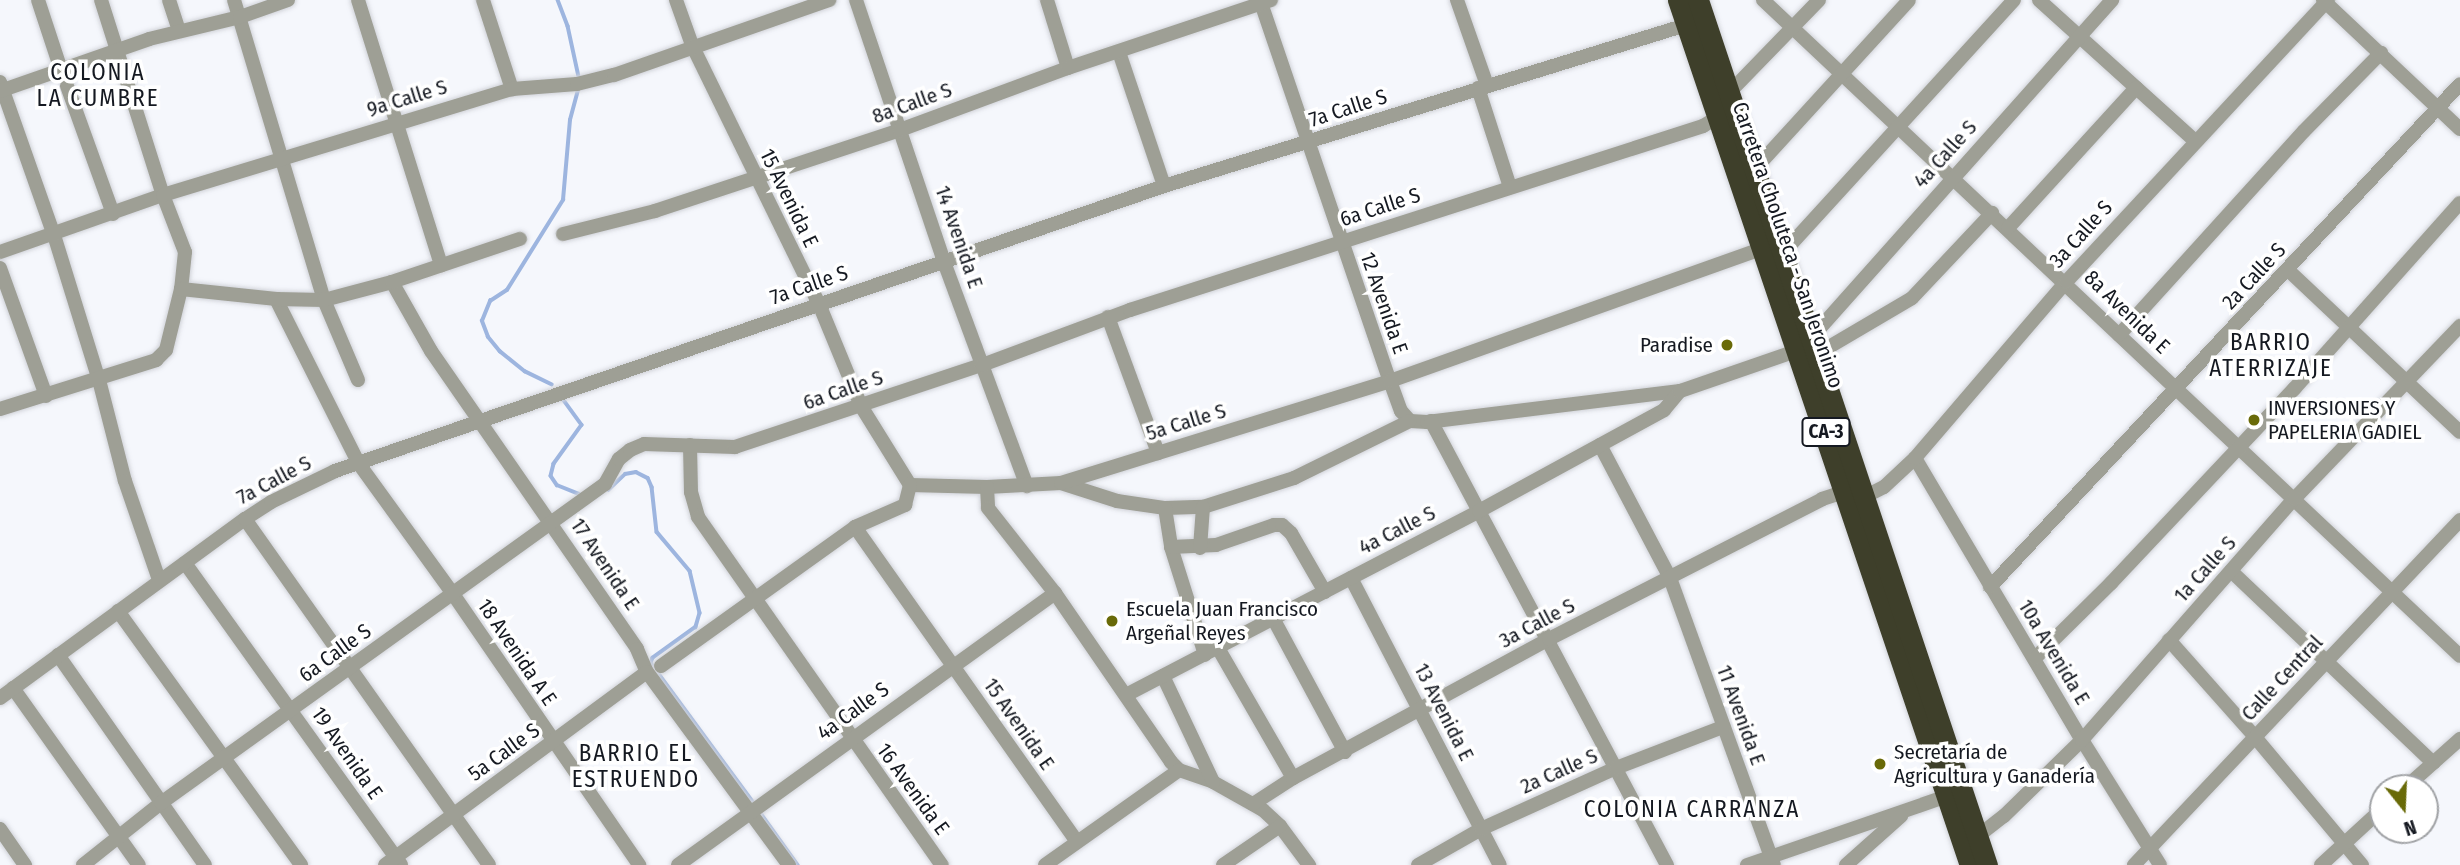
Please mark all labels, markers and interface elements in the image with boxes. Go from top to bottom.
district label: COLONIA LA CUMBRE [38,58,158,112]
street label: 9a Calle S [364,74,450,122]
street label: 8a Calle S [869,77,955,129]
street label: 7a Calle S [1306,84,1390,132]
street label: Carretera Choluteca - San Jeronimo [1727,99,1849,391]
street label: 4a Calle S [1908,115,1982,193]
street label: 15 Avenida E [754,145,824,251]
street label: 14 Avenida E [930,182,988,292]
street label: 6a Calle S [1337,182,1423,232]
street label: 3a Calle S [2044,195,2118,273]
street label: 2a Calle S [2217,238,2291,314]
street label: 12 Avenida E [1355,249,1413,357]
street label: 7a Calle S [767,260,851,310]
street label: 8a Avenida E [2079,265,2175,359]
district label: BARRIO ATERRIZAJE [2211,328,2331,382]
place label: Paradise [1640,332,1713,358]
marker: Paradise [1719,337,1735,353]
street label: 6a Calle S [800,365,886,415]
place label: INVERSIONES Y PAPELERIA GADIEL [2268,395,2422,445]
street label: 5a Calle S [1143,398,1229,446]
marker: INVERSIONES Y PAPELERIA GADIEL [2246,412,2262,428]
road number: CA-3 [1800,416,1852,448]
street label: 7a Calle S [233,450,315,510]
street label: 4a Calle S [1354,500,1440,560]
street label: 17 Avenida E [565,513,645,615]
street label: 1a Calle S [2169,531,2241,607]
street label: 3a Calle S [1495,593,1579,653]
street label: 18 Avenida A E [472,594,562,710]
street label: 10a Avenida E [2013,595,2095,709]
place label: Escuela Juan Francisco Argeñal Reyes [1126,596,1318,646]
marker: Escuela Juan Francisco Argeñal Reyes [1104,613,1120,629]
street label: 6a Calle S [294,618,376,688]
street label: Calle Central [2236,630,2328,726]
street label: 13 Avenida E [1409,659,1479,765]
street label: 11 Avenida E [1711,662,1771,768]
street label: 15 Avenida E [978,673,1060,775]
street label: 4a Calle S [812,677,894,745]
street label: 19 Avenida E [306,702,388,804]
street label: 5a Calle S [463,718,545,786]
street label: 16 Avenida E [871,738,955,840]
district label: BARRIO EL ESTRUENDO [573,739,699,793]
place label: Secretaría de Agricultura y Ganadería [1894,739,2095,789]
street label: 2a Calle S [1517,743,1601,799]
marker: Secretaría de Agricultura y Ganadería [1872,756,1888,772]
north arrow [2369,774,2439,844]
district label: COLONIA CARRANZA [1586,795,1798,823]
text: N [2401,815,2419,840]

